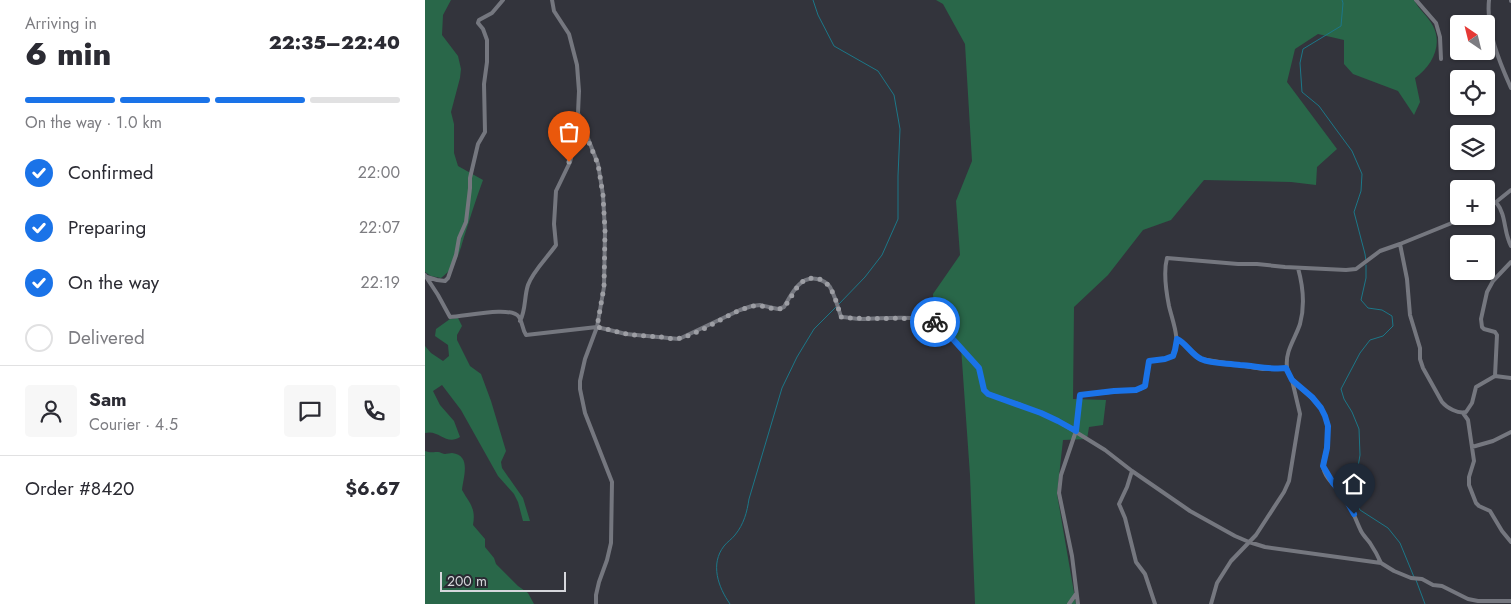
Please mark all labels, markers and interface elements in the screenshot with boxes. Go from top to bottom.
text: Arriving in [25,12,97,35]
north arrow [1450,15,1495,60]
map controls [1450,15,1495,280]
text: 22:35–22:40 [269,29,400,56]
text: 6 min [25,31,111,77]
button: locate [1450,70,1495,115]
text: On the way · 1.0 km [25,111,162,134]
pin [548,111,590,162]
icon: bag [555,118,583,146]
button: layers [1450,125,1495,170]
icon: check [25,159,53,187]
text: Confirmed [68,159,154,186]
text: 22:00 [358,161,400,184]
button: + [1450,180,1495,225]
icon: check [25,214,53,242]
text: Preparing [68,214,146,241]
text: 22:07 [359,216,400,239]
button: − [1450,235,1495,280]
icon: check [25,269,53,297]
text: On the way [68,269,159,296]
text: 22:19 [361,271,400,294]
courier [910,297,960,347]
icon: bike [921,308,949,336]
text: Delivered [68,324,145,351]
button: person [25,385,77,437]
button: chat [284,385,336,437]
button: phone [348,385,400,437]
text: Sam [89,386,127,413]
text: Courier · 4.5 [89,413,178,436]
pin [1333,463,1375,514]
icon: home [1340,470,1368,498]
text: Order #8420 [25,475,135,502]
text: $6.67 [345,475,400,502]
scale bar [440,569,566,592]
text: 200 m [447,571,487,591]

